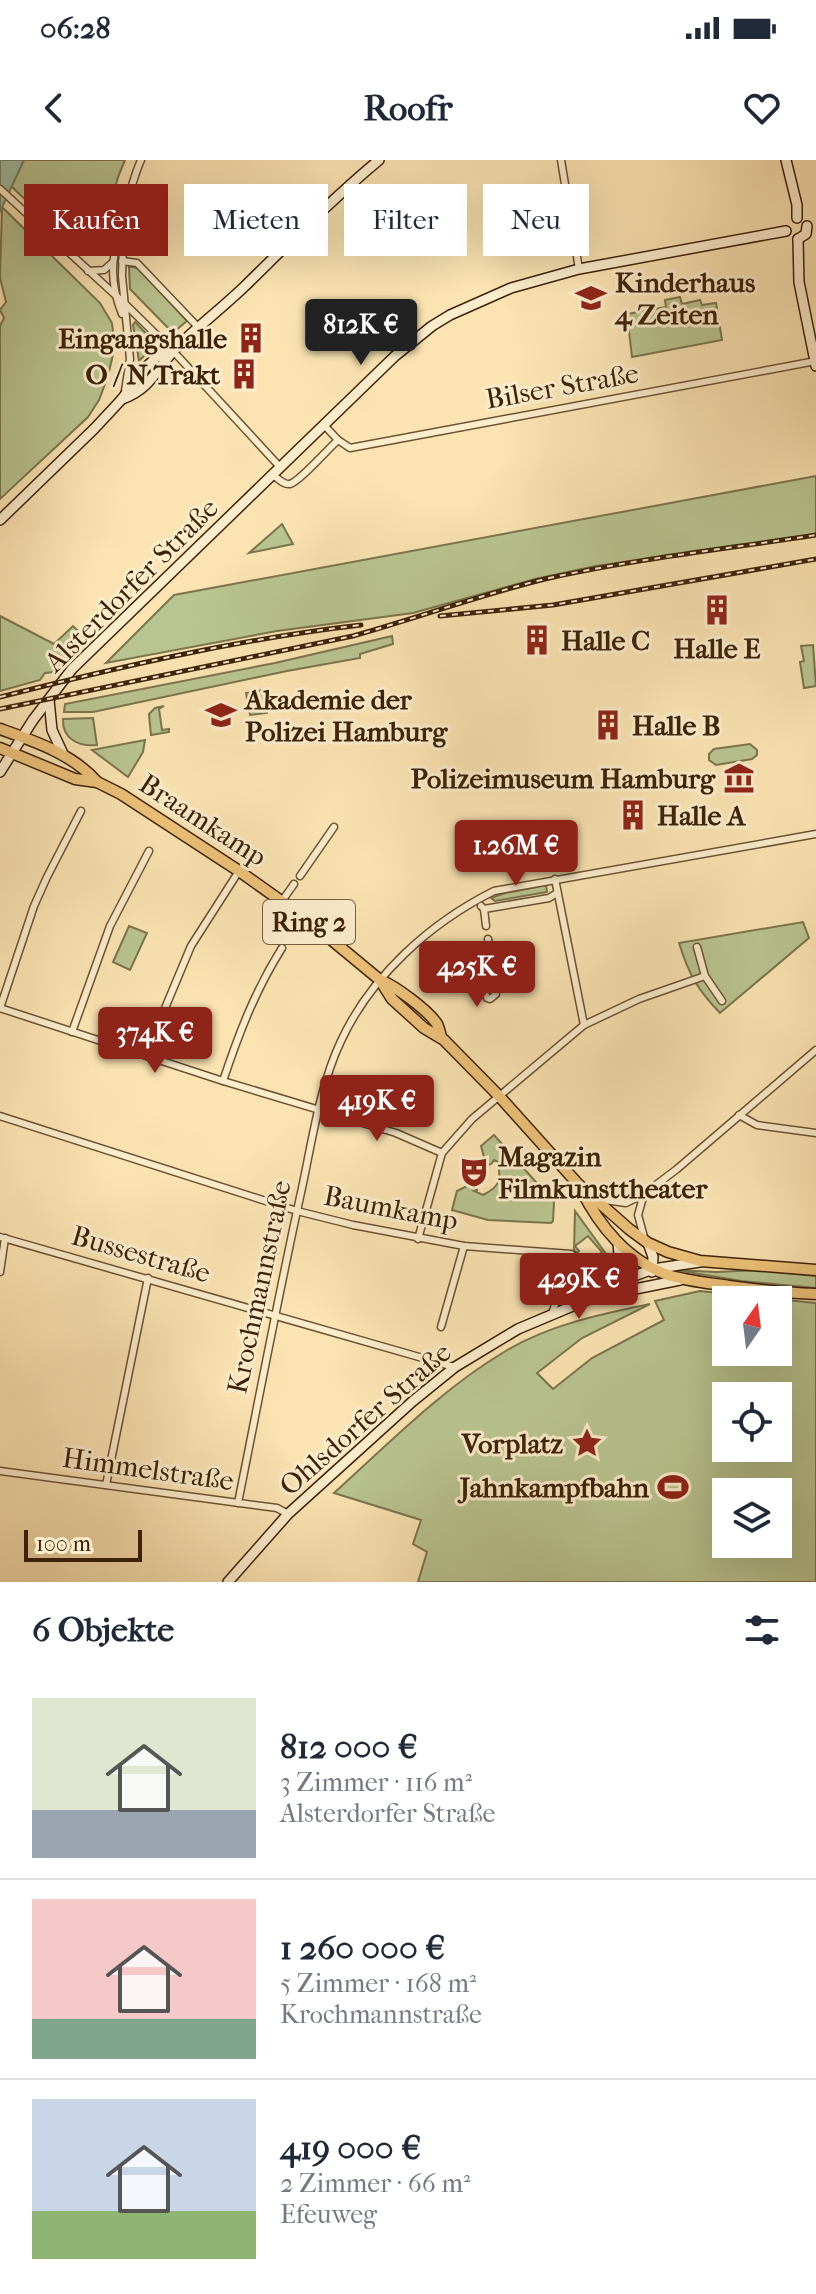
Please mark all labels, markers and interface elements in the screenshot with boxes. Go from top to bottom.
text: 06:28 [40,11,111,46]
icon: back [32,86,76,130]
icon: heart [740,86,784,130]
text: Roofr [363,87,453,129]
chip: Kaufen [24,184,168,256]
chip: Mieten [184,184,328,256]
chip: Filter [344,184,467,256]
chip: Neu [483,184,589,256]
place label: Kinderhaus 4 Zeiten [614,266,755,332]
school or university icon: Kinderhaus 4 Zeiten [574,281,608,315]
pin: 812K € [296,299,426,367]
text: 812K € [323,309,399,340]
building icon: Eingangshalle [234,321,268,355]
place label: Eingangshalle [58,322,227,355]
street label: Bilser Straße [483,356,641,416]
building icon: O / N Trakt [227,357,261,391]
place label: O / N Trakt [86,358,221,391]
street label: Alsterdorfer Straße [37,491,225,679]
building icon: Halle E [700,593,734,627]
building icon: Halle C [520,623,554,657]
place label: Halle C [561,624,650,657]
place label: Halle E [673,632,761,665]
place label: Akademie der Polizei Hamburg [243,683,448,748]
school or university icon: Akademie der Polizei Hamburg [204,698,238,732]
building icon: Halle B [591,708,625,742]
place label: Halle B [632,709,720,742]
museum icon: Polizeimuseum Hamburg [722,761,756,795]
place label: Polizeimuseum Hamburg [411,762,716,795]
street label: Braamkamp [133,767,273,873]
building icon: Halle A [616,798,650,832]
place label: Halle A [657,799,746,832]
pin: 1.26M € [442,820,590,888]
text: 1.26M € [473,830,559,861]
road number: Ring 2 [263,900,355,944]
pin: 425K € [412,941,542,1009]
text: 425K € [437,951,517,982]
pin: 374K € [90,1007,220,1075]
text: 374K € [116,1017,194,1048]
pin: 419K € [312,1075,442,1143]
text: 419K € [338,1085,416,1116]
place label: Magazin Filmkunsttheater [498,1140,708,1205]
theatre icon: Magazin Filmkunsttheater [457,1155,491,1189]
street label: Krochmannstraße [220,1177,298,1397]
street label: Baumkamp [321,1179,461,1237]
street label: Bussestraße [68,1218,214,1290]
pin: 429K € [514,1253,644,1321]
text: 429K € [538,1263,620,1294]
north arrow [712,1286,792,1366]
map controls [712,1286,792,1558]
street label: Ohlsdorfer Straße [273,1336,458,1502]
button: locate [712,1382,792,1462]
place icon: Vorplatz [570,1426,604,1460]
place label: Vorplatz [461,1427,564,1460]
street label: Himmelstraße [60,1441,236,1497]
sports icon: Jahnkampfbahn [656,1470,690,1504]
place label: Jahnkampfbahn [457,1471,650,1504]
button: layers [712,1478,792,1558]
scale bar [24,1526,142,1562]
text: 100 m [36,1531,91,1557]
icon: filters [740,1608,784,1652]
text: 6 Objekte [32,1610,174,1650]
text: 812 000 € [280,1727,418,1767]
icon: home [96,1730,192,1826]
text: 3 Zimmer · 116 m² [280,1767,472,1798]
text: Alsterdorfer Straße [280,1798,495,1829]
text: 1 260 000 € [280,1928,445,1968]
icon: home [96,1931,192,2027]
text: 5 Zimmer · 168 m² [280,1968,476,1999]
text: Krochmannstraße [280,1999,482,2030]
text: 419 000 € [280,2128,421,2168]
icon: home [96,2131,192,2227]
text: 2 Zimmer · 66 m² [280,2168,470,2199]
text: Efeuweg [280,2199,377,2230]

